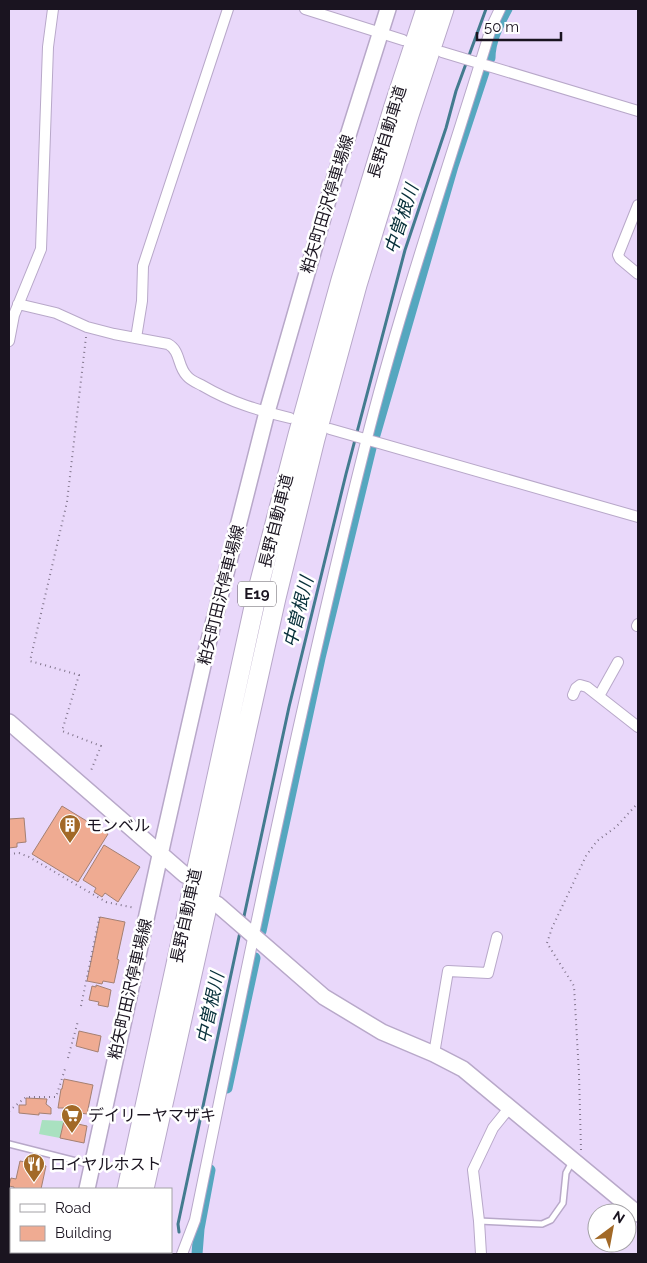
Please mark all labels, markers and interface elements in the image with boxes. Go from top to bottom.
scale bar [477,10,561,42]
text: 50 m [484,18,519,36]
street label: 長野自動車道 [364,83,410,181]
street label: 粕矢町田沢停車場線 [297,132,357,276]
water label: 中曽根川 [380,180,423,256]
street label: 長野自動車道 [255,472,297,570]
street label: 粕矢町田沢停車場線 [194,523,248,667]
water label: 中曽根川 [279,573,317,649]
road number: E19 [238,582,276,606]
building icon: モンベル [58,813,82,844]
place label: モンベル [86,816,150,835]
street label: 長野自動車道 [167,867,205,965]
street label: 粕矢町田沢停車場線 [105,917,155,1061]
water label: 中曽根川 [192,969,228,1045]
supermarket icon: デイリーヤマザキ [60,1103,84,1134]
place label: デイリーヤマザキ [88,1106,216,1125]
restaurant icon: ロイヤルホスト [22,1152,46,1183]
place label: ロイヤルホスト [50,1155,162,1174]
legend [10,1188,172,1253]
text: Road [55,1199,91,1217]
north arrow [587,1203,637,1253]
text: N [610,1207,628,1227]
text: Building [55,1224,112,1242]

